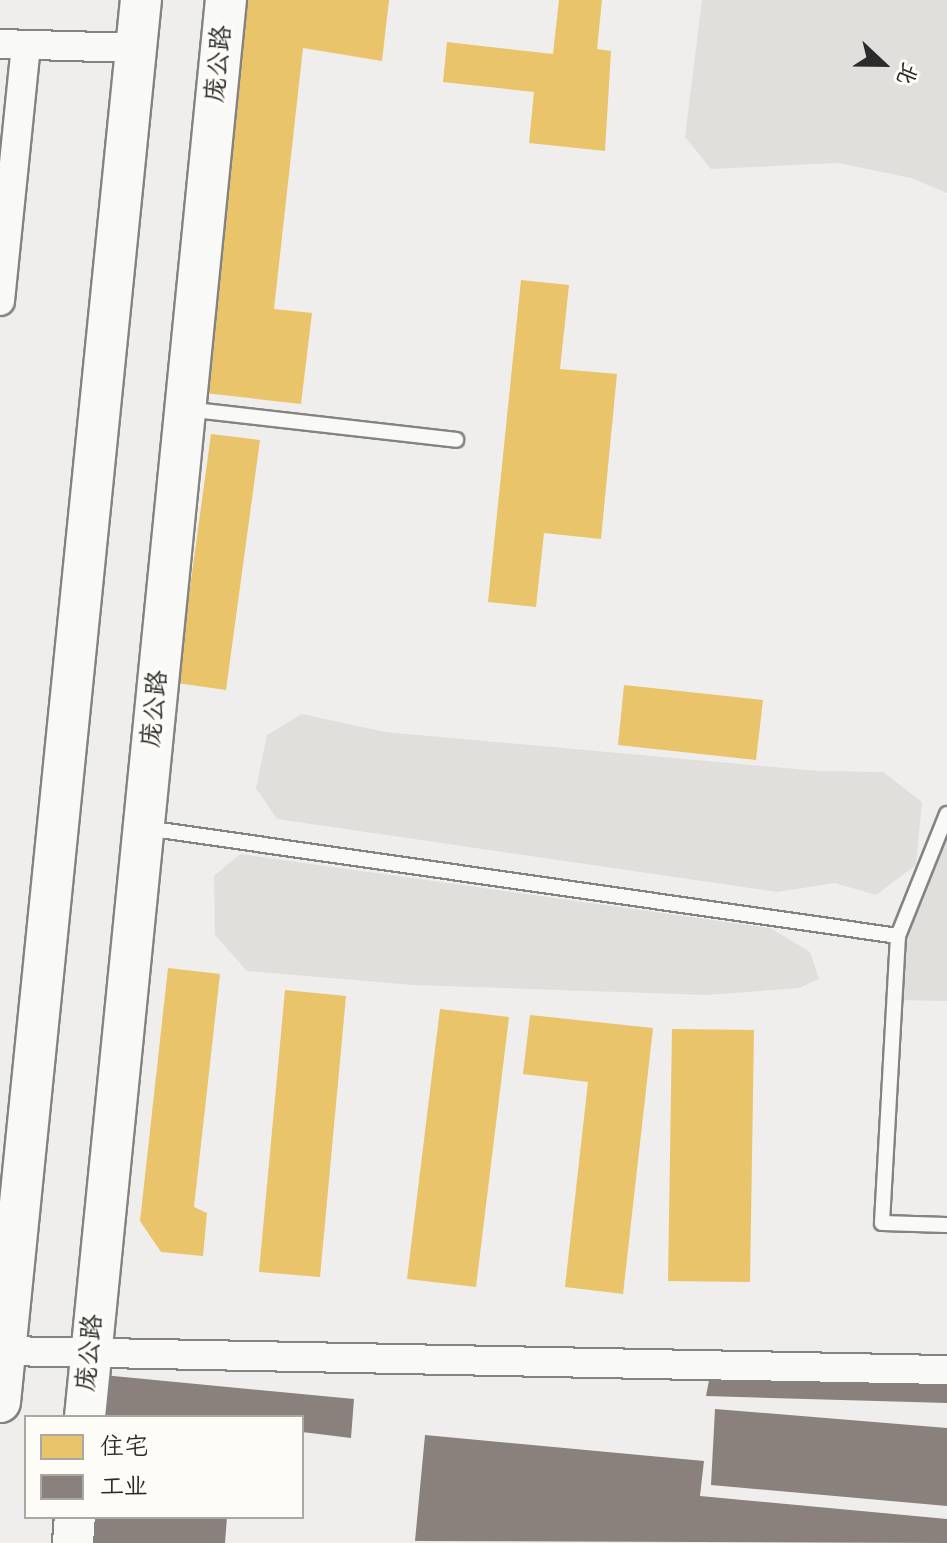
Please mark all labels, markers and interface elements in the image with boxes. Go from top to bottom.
street label: 庞公路 [200,24,240,104]
north arrow [843,24,923,104]
text: 北 [885,56,926,90]
street label: 庞公路 [136,669,176,749]
street label: 庞公路 [71,1313,111,1393]
legend [24,1415,304,1519]
text: 住宅 [100,1428,148,1467]
text: 工业 [100,1468,148,1507]

